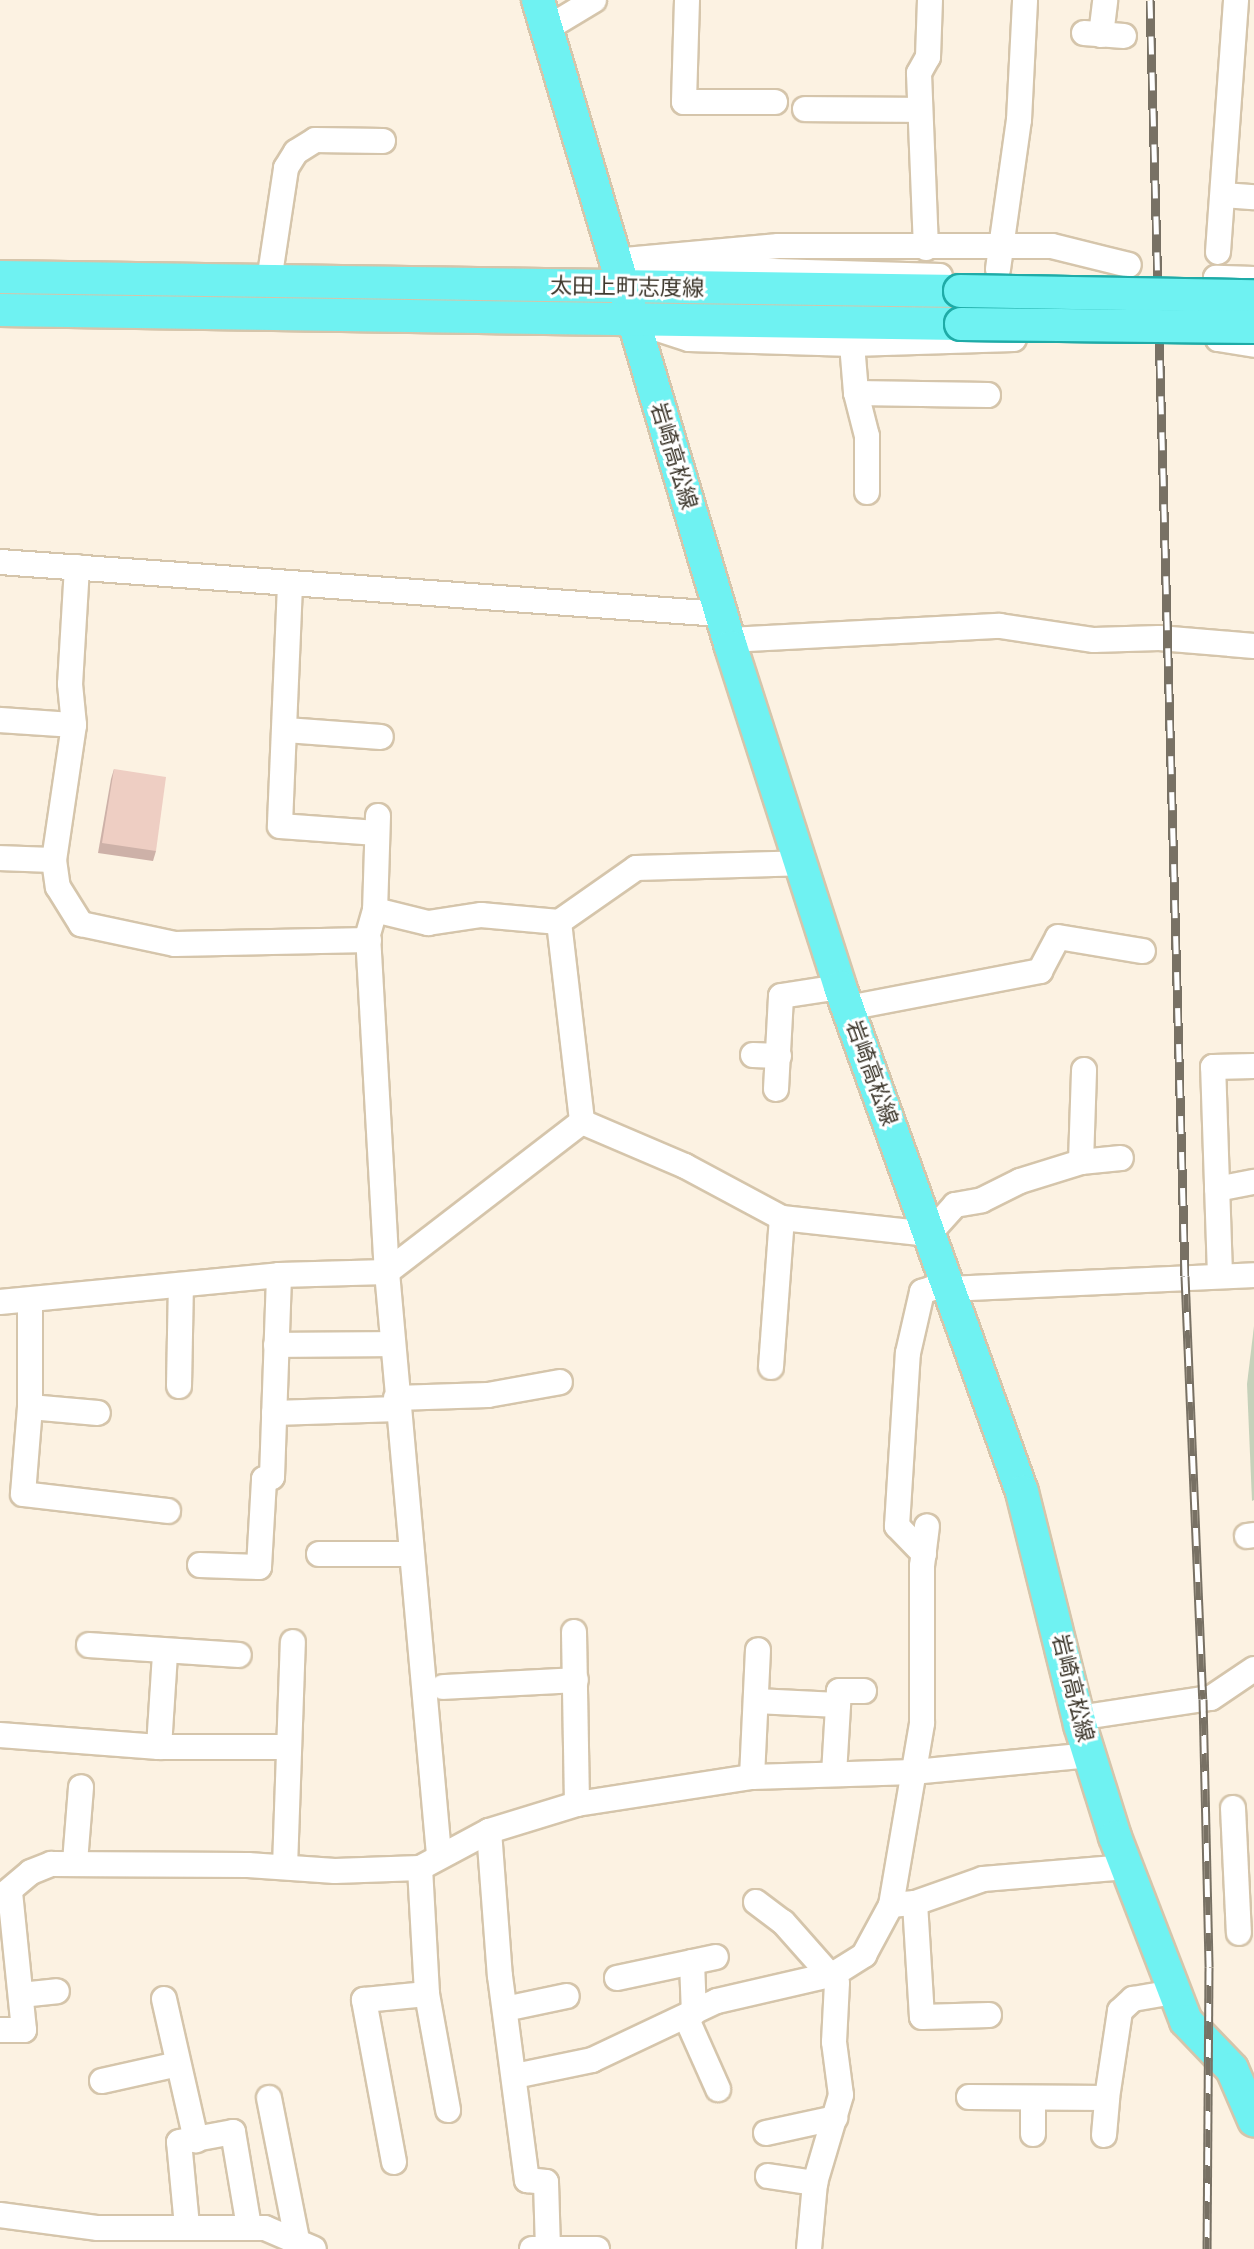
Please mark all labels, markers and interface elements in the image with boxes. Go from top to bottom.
street label: 太田上町志度線 [550,273,704,303]
street label: 岩崎高松線 [644,400,702,512]
street label: 岩崎高松線 [840,1017,902,1129]
street label: 岩崎高松線 [1046,1631,1098,1745]

